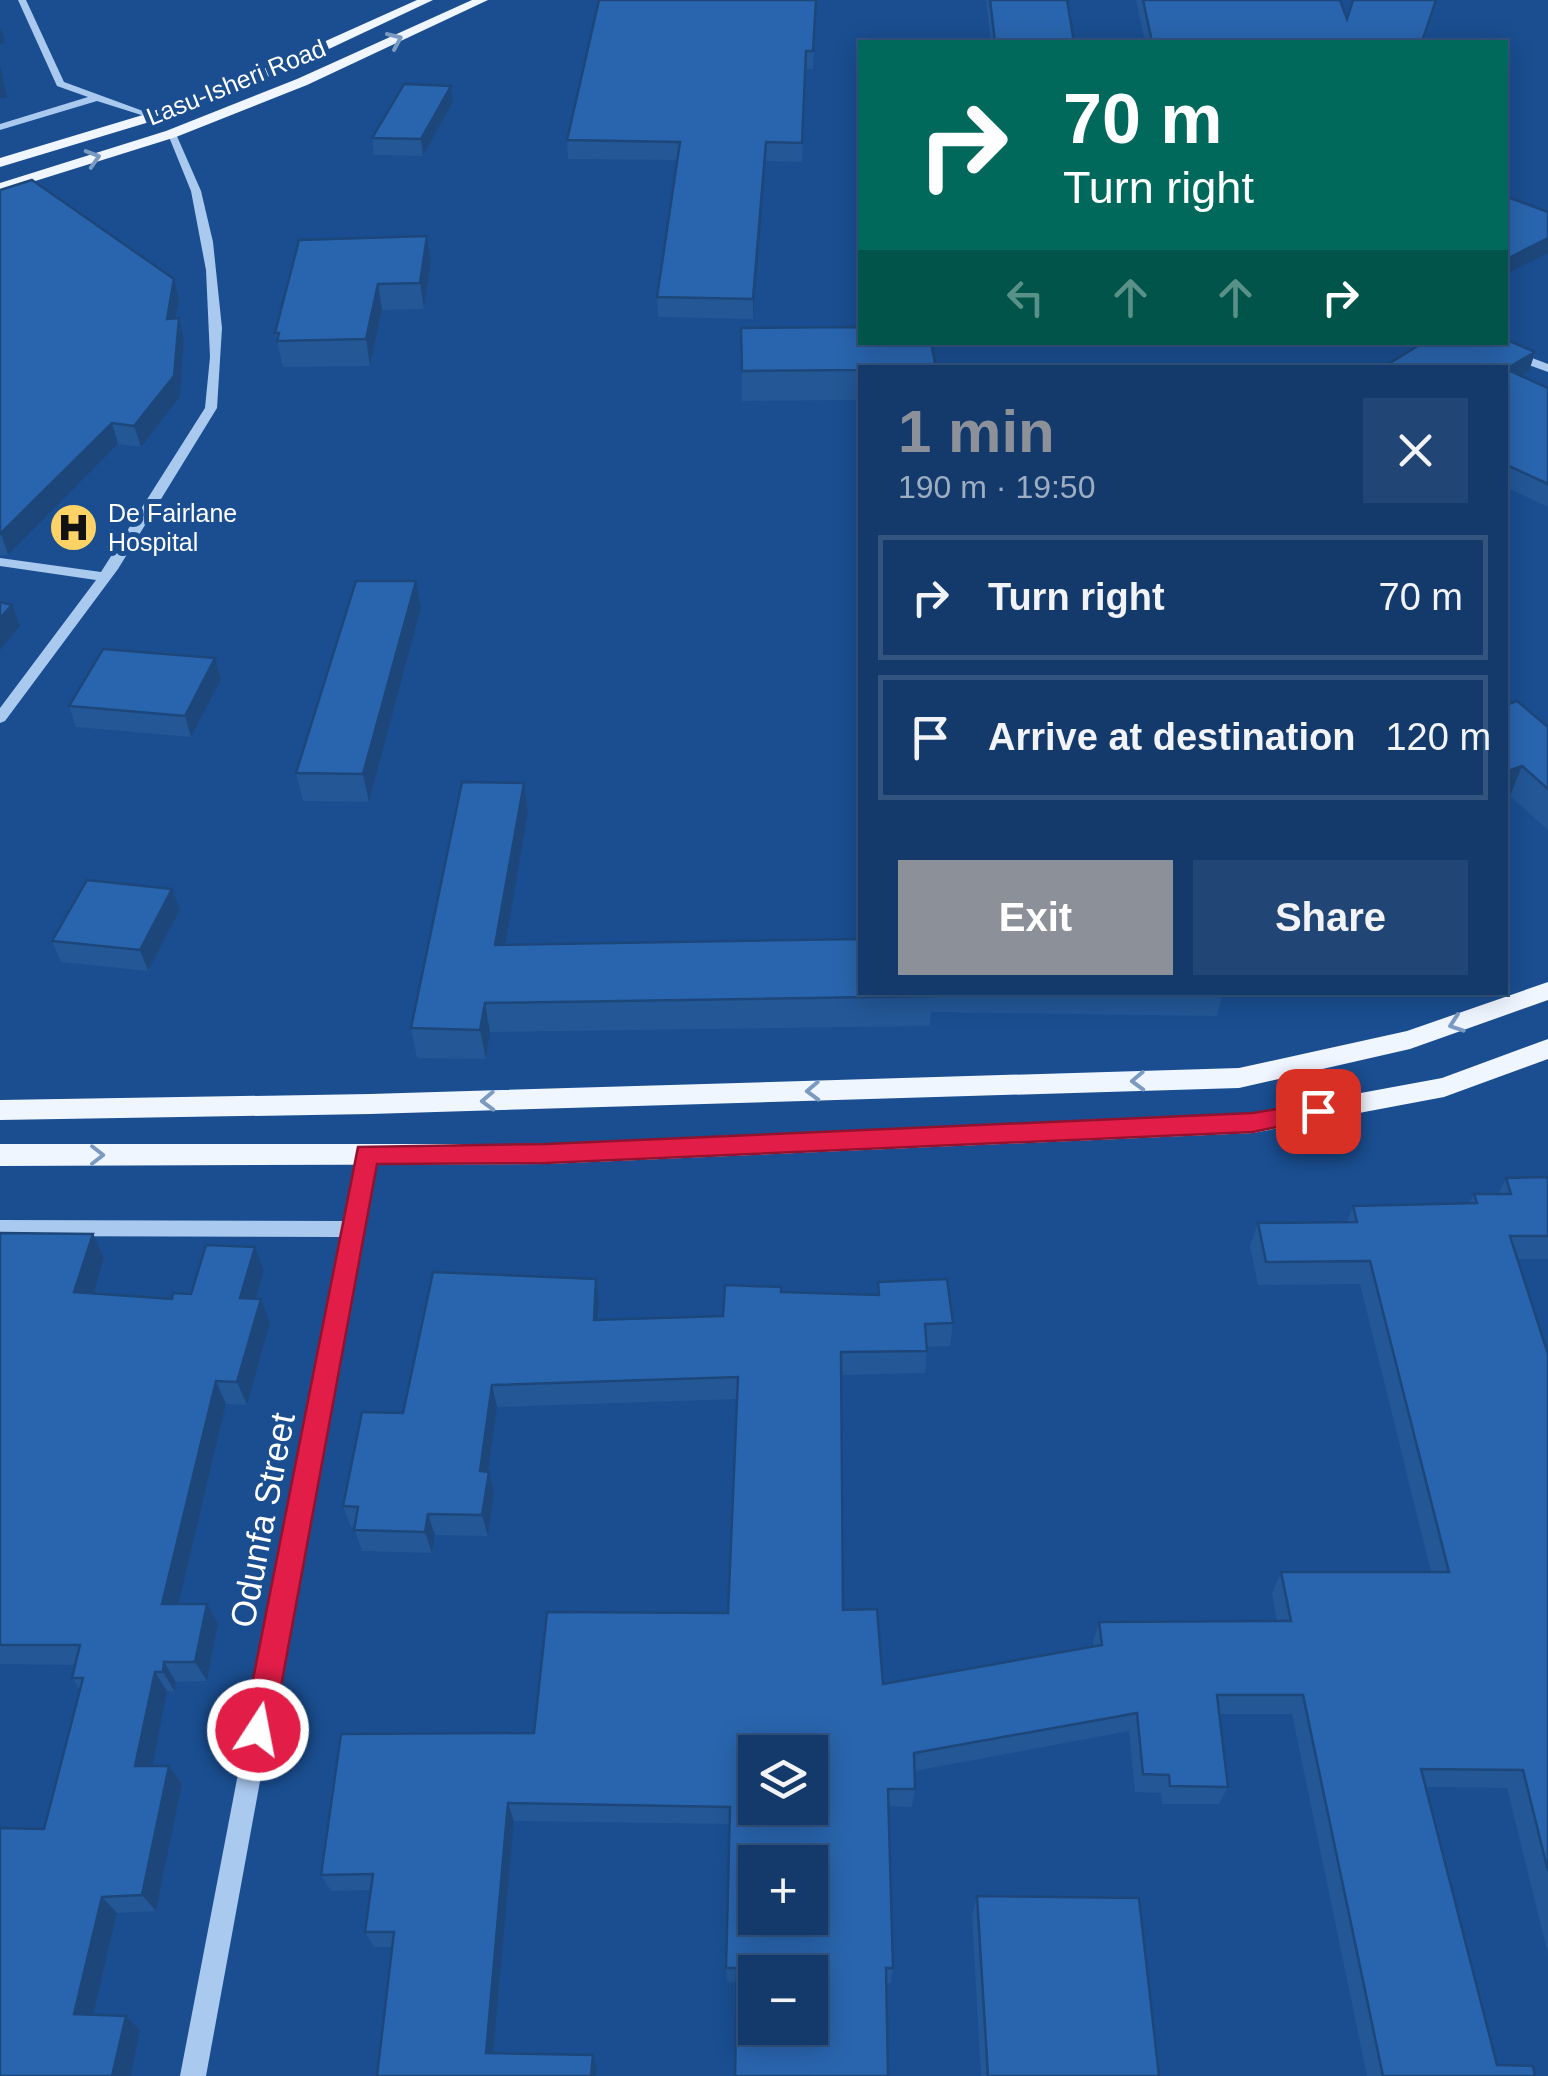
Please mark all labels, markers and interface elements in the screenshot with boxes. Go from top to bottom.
street label: Lasu-Isheri Road [142,33,330,131]
one-way arrow [385,33,403,53]
icon: right [898,80,1028,210]
text: 70 m [1063,80,1223,158]
one-way arrow [84,150,101,170]
text: Turn right [1063,162,1254,213]
icon: left [998,270,1053,325]
icon: ahead [1103,270,1158,325]
icon: ahead [1208,270,1263,325]
icon: right [1313,270,1368,325]
text: 1 min [898,398,1055,465]
button: close [1363,398,1468,503]
text: 190 m · 19:50 [898,469,1095,505]
place label: De Fairlane Hospital [108,499,237,556]
hospital icon: De Fairlane Hospital [47,501,99,553]
icon: right [903,570,958,625]
text: Turn right [988,576,1165,618]
text: 70 m [1379,576,1463,618]
icon: arrive [903,710,958,765]
text: Arrive at destination [988,716,1355,758]
text: 120 m [1385,716,1491,758]
button: Exit [898,860,1173,975]
button: Share [1193,860,1468,975]
one-way arrow [1448,1012,1465,1032]
pin [1276,1069,1361,1154]
one-way arrow [1130,1071,1146,1092]
one-way arrow [805,1081,821,1102]
icon: arrive [1291,1084,1346,1139]
one-way arrow [480,1090,496,1111]
one-way arrow [90,1144,106,1166]
street label: Odunfa Street [222,1409,302,1631]
position arrow [206,1678,310,1782]
map controls [738,1735,828,2045]
button: layers [738,1735,828,1825]
button: + [738,1845,828,1935]
button: − [738,1955,828,2045]

